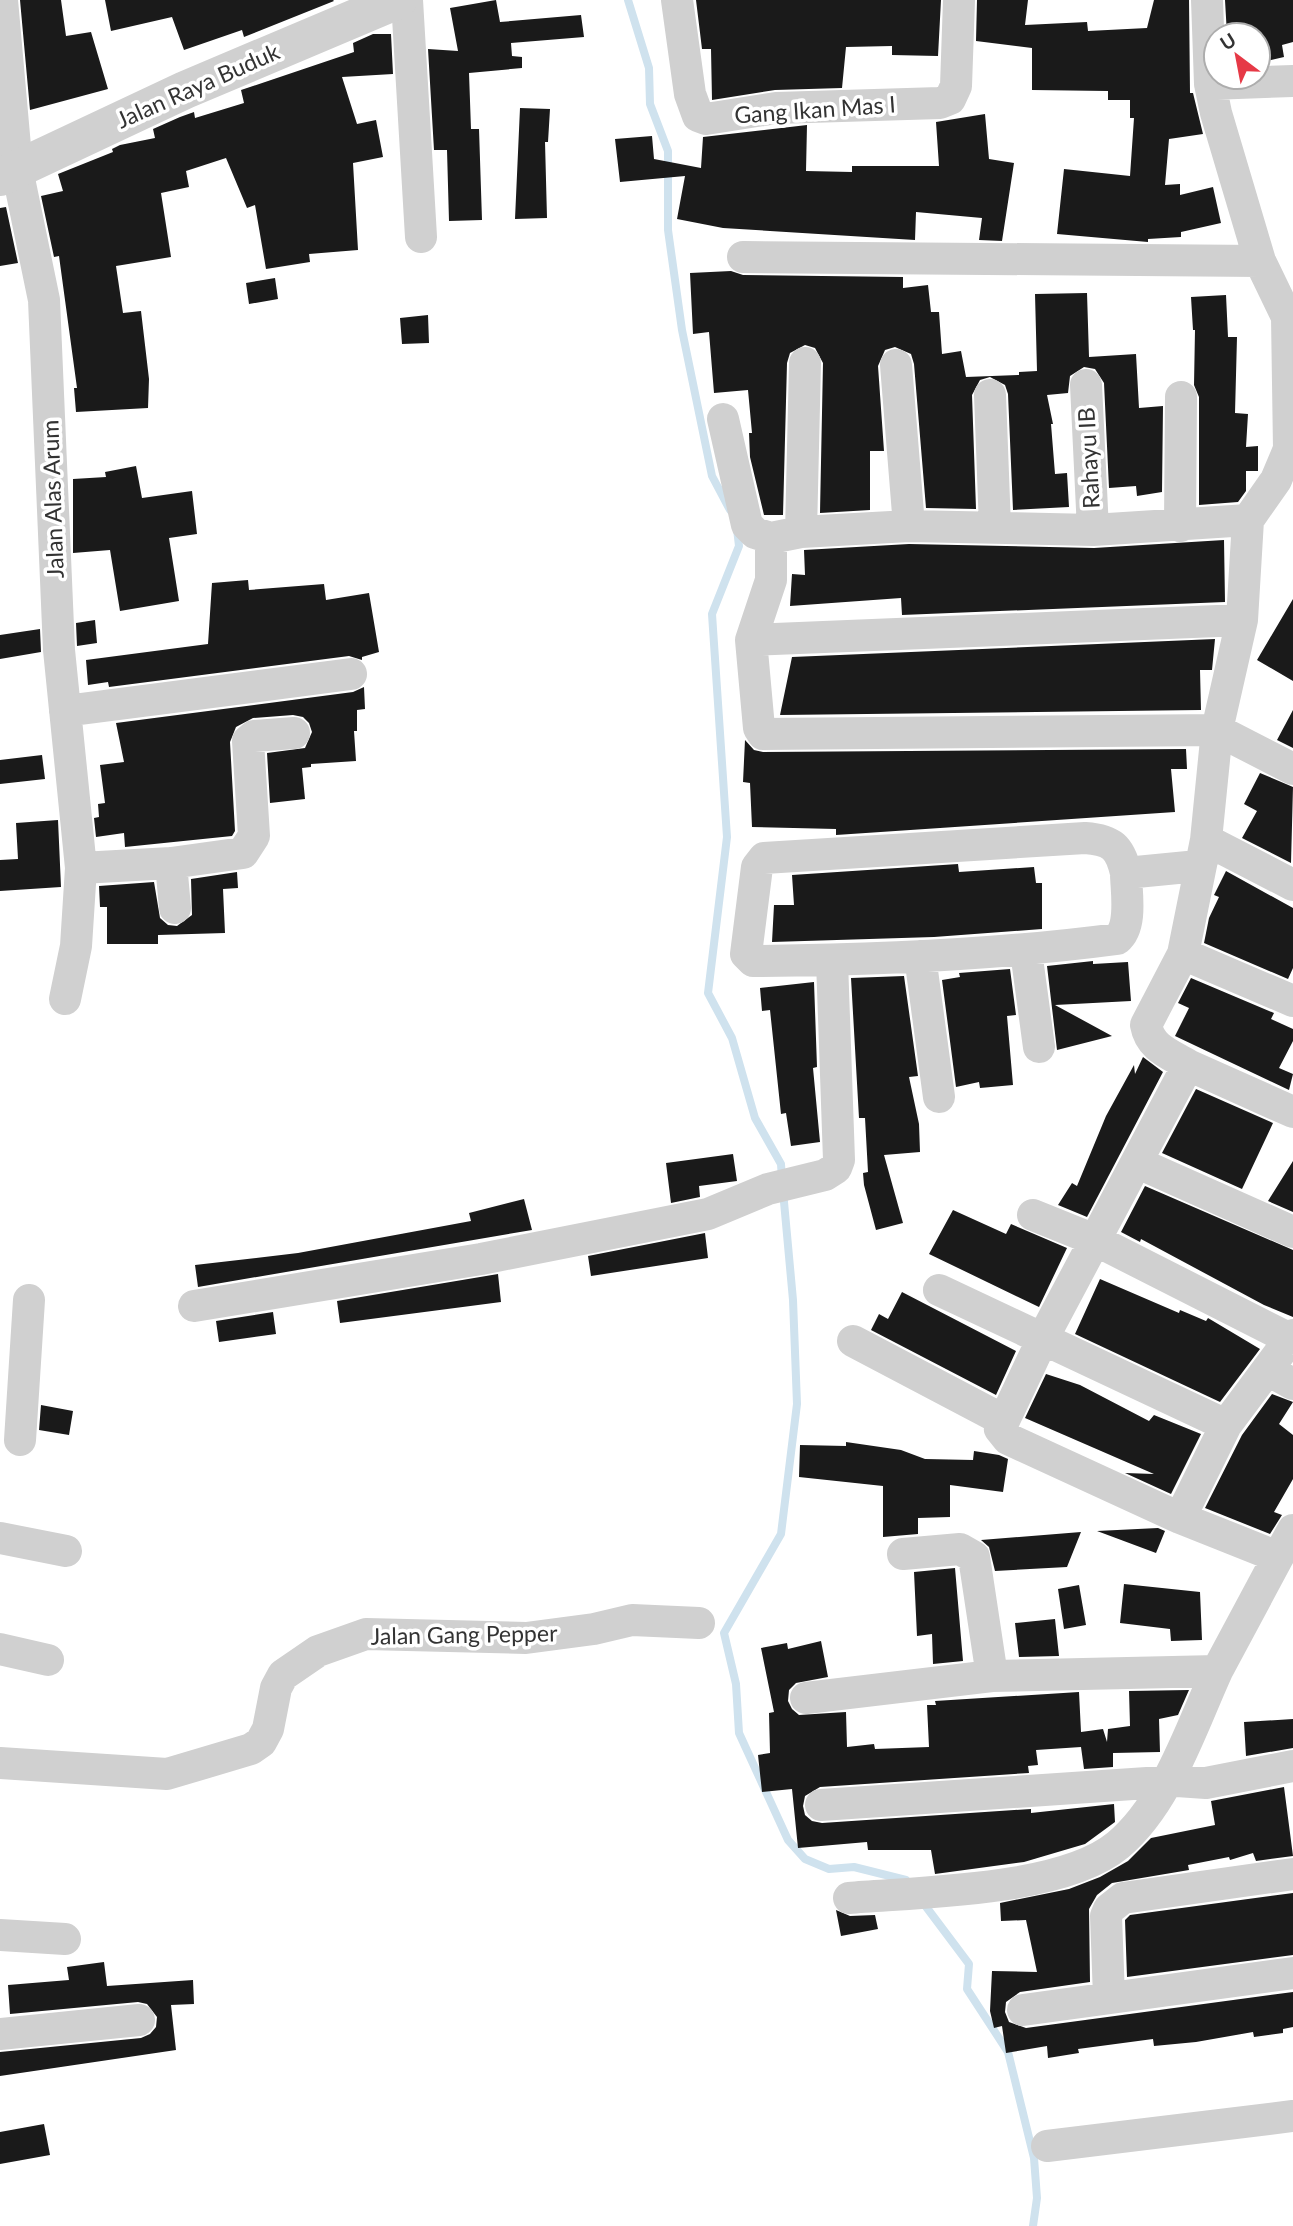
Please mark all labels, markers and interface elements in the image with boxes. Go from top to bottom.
north arrow [1202,21,1272,91]
text: U [1216,28,1240,55]
street label: Jalan Raya Buduk [112,36,284,134]
street label: Gang Ikan Mas I [733,89,897,129]
street label: Rahayu IB [1071,407,1105,509]
street label: Jalan Alas Arum [35,419,69,579]
street label: Jalan Gang Pepper [370,1618,558,1650]

